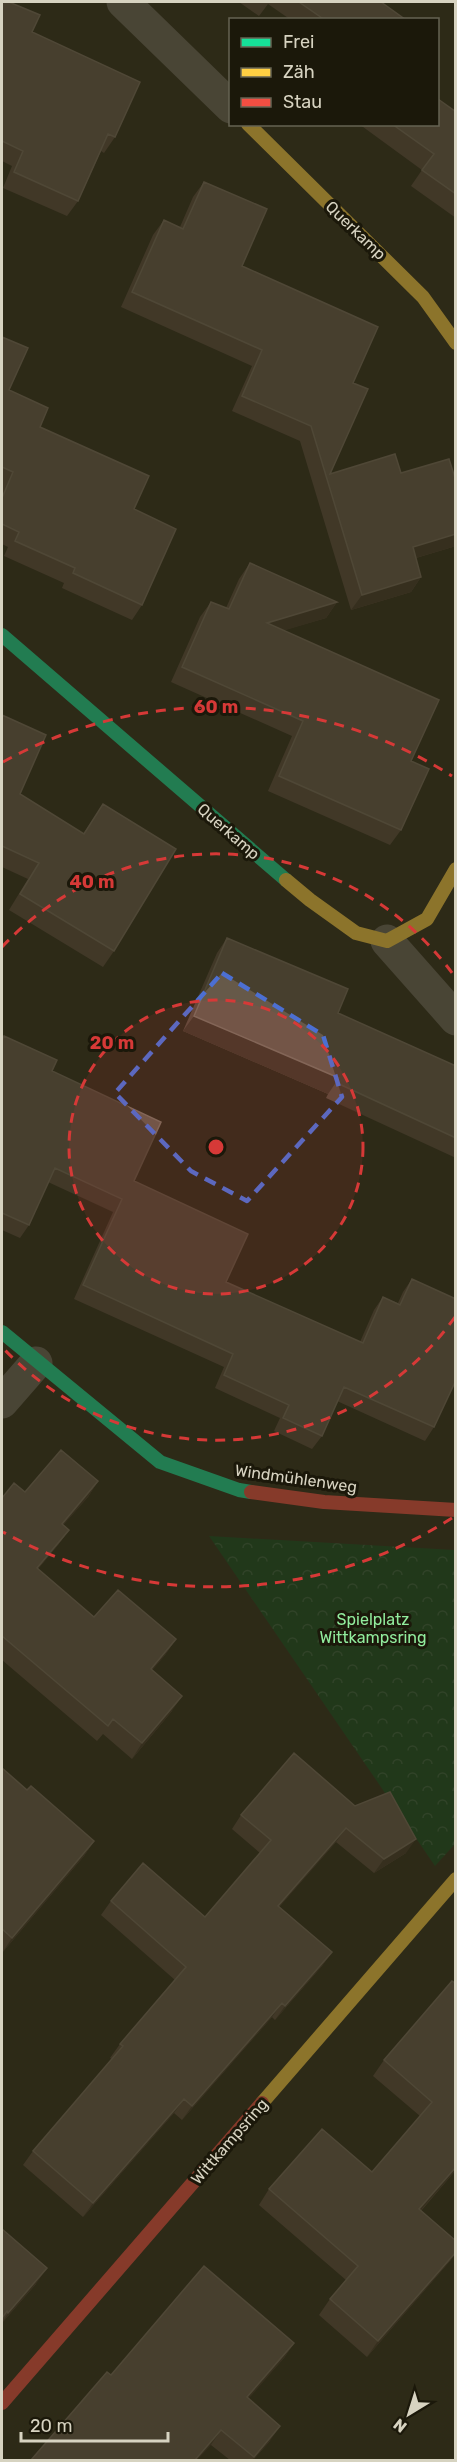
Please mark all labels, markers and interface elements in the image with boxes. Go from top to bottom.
legend [229,18,439,126]
text: Frei [283,31,314,53]
text: Zäh [283,61,315,83]
text: Stau [283,91,322,113]
street label: Querkamp [322,197,390,264]
text: 60 m [194,696,238,718]
street label: Querkamp [194,799,264,864]
text: 40 m [70,871,114,893]
text: 20 m [90,1032,134,1054]
centre of rings [206,1137,226,1157]
street label: Windmühlenweg [234,1461,358,1496]
park label: Spielplatz Wittkampsring [319,1610,427,1647]
street label: Wittkampsring [187,2095,272,2188]
north arrow [379,2384,439,2444]
scale bar [21,2405,168,2443]
text: N [390,2414,410,2436]
text: 20 m [30,2415,72,2437]

